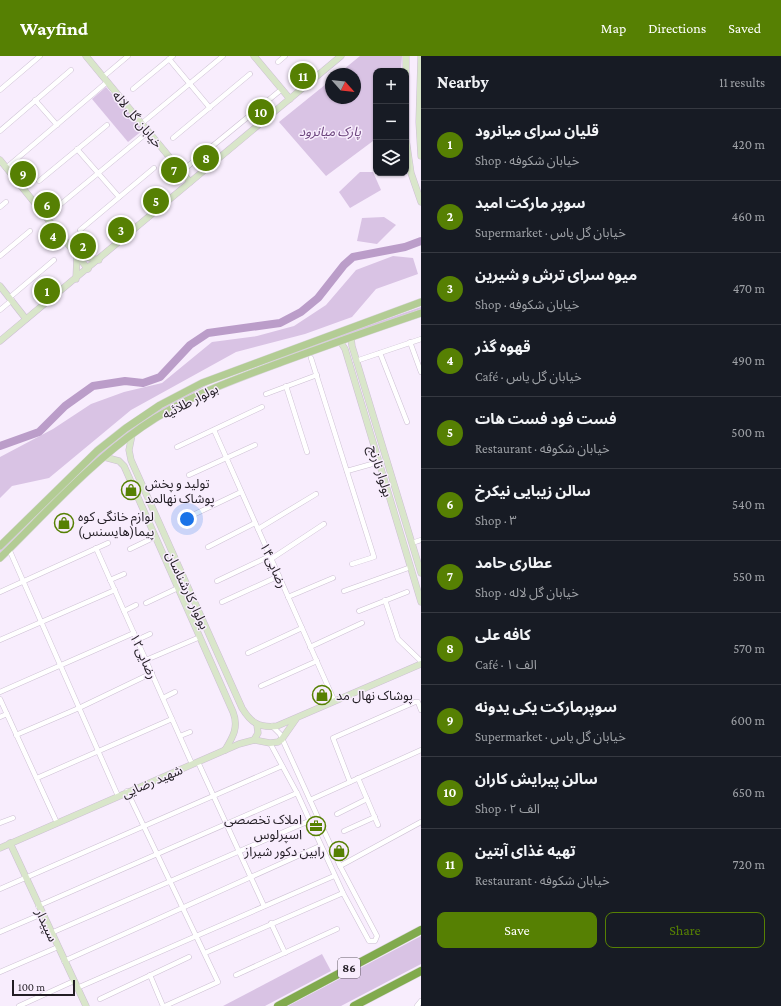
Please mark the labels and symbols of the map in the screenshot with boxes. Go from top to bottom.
pin: 11 [290,61,316,91]
north arrow [325,68,361,104]
street label: خیابان گل لاله [109,88,166,152]
pin: 10 [248,97,274,127]
park label: پارک میانرود [299,124,361,140]
pin: 8 [193,143,219,173]
pin: 7 [161,155,187,185]
pin: 9 [10,159,36,189]
pin: 5 [143,186,169,216]
pin: 6 [34,190,60,220]
pin: 3 [108,215,134,245]
pin: 4 [40,221,66,251]
pin: 2 [70,231,96,261]
pin: 1 [34,276,60,306]
street label: بولوار طلائیه [160,381,221,422]
street label: بولوار نارنج [363,444,395,500]
place label: تولید و پخش پوشاک نهالمد [145,476,215,508]
shop icon: تولید و پخش پوشاک نهالمد [120,479,142,501]
place label: لوازم خانگی کوه پیما(هایسنس) [78,509,154,541]
your location [177,509,197,529]
shop icon: لوازم خانگی کوه پیما(هایسنس) [53,512,75,534]
street label: رضایی۱۴ [256,540,290,591]
street label: بولوار کارشناسان [162,549,212,632]
street label: رضایی۱۲ [126,631,160,682]
shop icon: پوشاک نهال مد [311,684,333,706]
place label: پوشاک نهال مد [336,688,413,705]
street label: شهید رضایی [120,762,185,802]
place label: املاک تخصصی اسپرلوس [224,812,302,844]
office icon: املاک تخصصی اسپرلوس [305,815,327,837]
shop icon: رابین دکور شیراز [328,840,350,862]
place label: رابین دکور شیراز [244,844,325,860]
street label: سپیدار [30,905,61,945]
road number: 86 [338,958,360,978]
scale bar [12,978,75,997]

